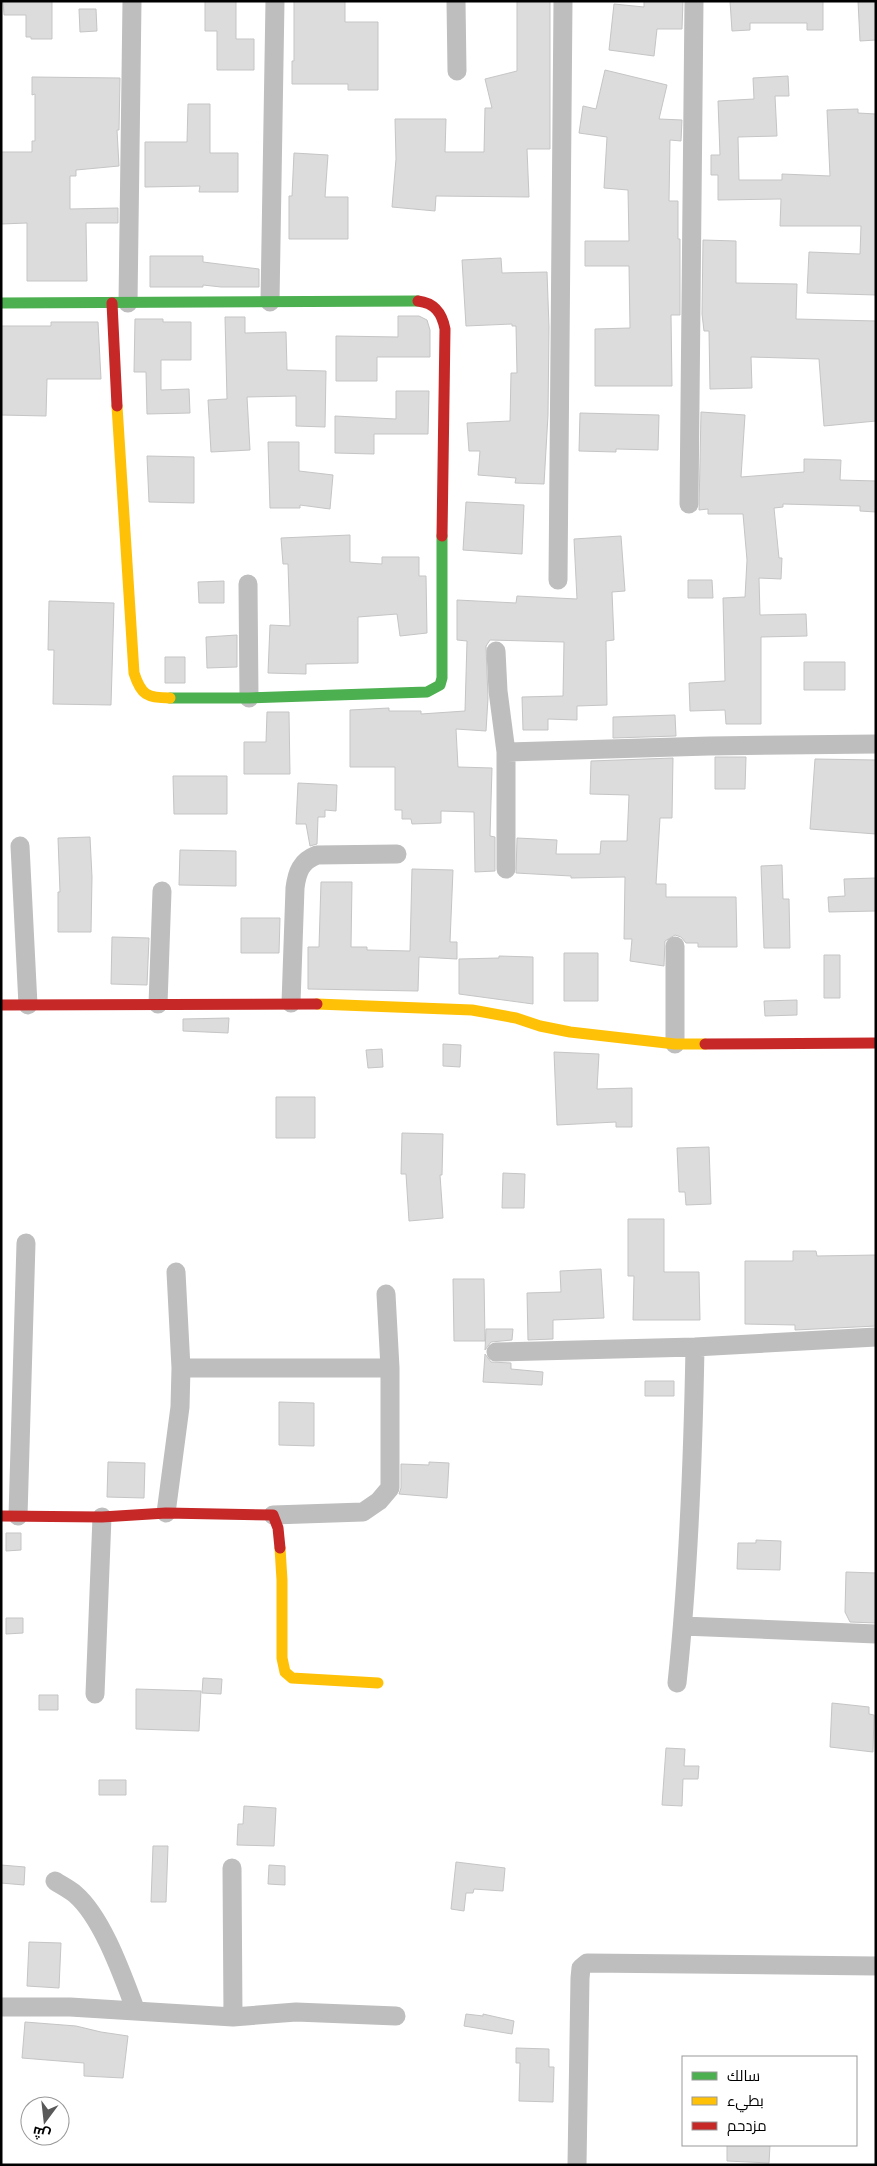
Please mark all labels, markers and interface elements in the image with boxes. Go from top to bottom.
legend [682,2056,857,2146]
text: سالك [727,2066,760,2084]
text: بطيء [727,2091,764,2113]
north arrow [20,2096,70,2146]
text: مزدحم [727,2116,767,2136]
text: ش [31,2123,53,2145]

